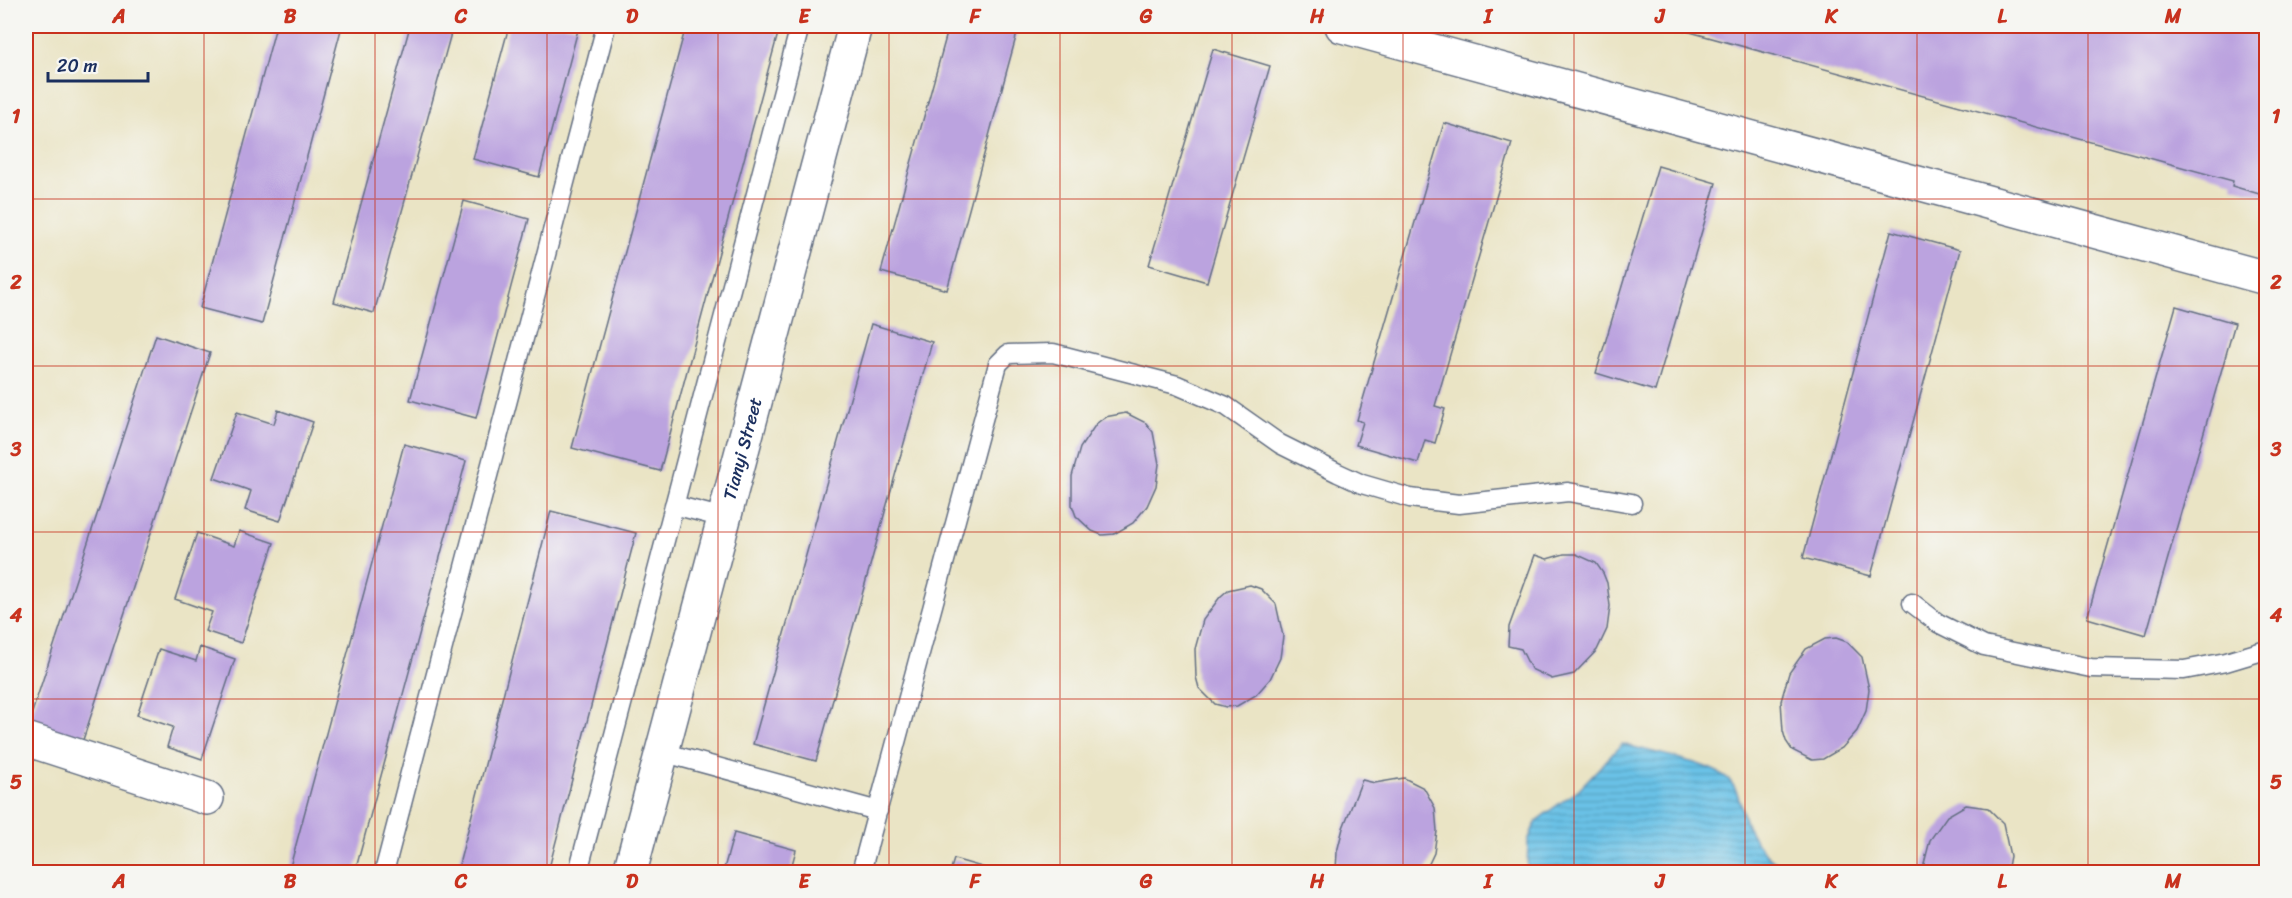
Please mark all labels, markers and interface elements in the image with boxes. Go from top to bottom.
text: A [111,0,126,34]
text: B [284,0,297,34]
text: C [454,0,468,34]
text: D [626,0,639,34]
text: E [798,0,811,34]
text: F [969,0,982,34]
text: G [1139,0,1153,34]
text: H [1309,0,1325,34]
text: I [1483,0,1494,34]
text: J [1654,0,1666,34]
text: K [1824,0,1839,34]
text: L [1997,0,2007,34]
text: M [2164,0,2182,34]
scale bar [48,45,148,83]
text: 20 m [57,50,97,82]
text: 1 [12,99,21,134]
text: 1 [2272,99,2281,134]
text: 2 [9,265,22,300]
text: 2 [2269,265,2282,300]
street label: Tianyi Street [714,394,772,504]
text: 3 [10,432,22,467]
text: 3 [2270,432,2282,467]
text: 4 [9,598,23,633]
text: 4 [2269,598,2283,633]
text: 5 [10,765,22,800]
text: 5 [2270,765,2282,800]
text: A [111,864,126,898]
text: B [284,864,297,898]
text: C [454,864,468,898]
text: D [626,864,639,898]
text: E [798,864,811,898]
text: F [969,864,982,898]
text: G [1139,864,1153,898]
text: H [1309,864,1325,898]
text: I [1483,864,1494,898]
text: J [1654,864,1666,898]
text: K [1824,864,1839,898]
text: L [1997,864,2007,898]
text: M [2164,864,2182,898]

